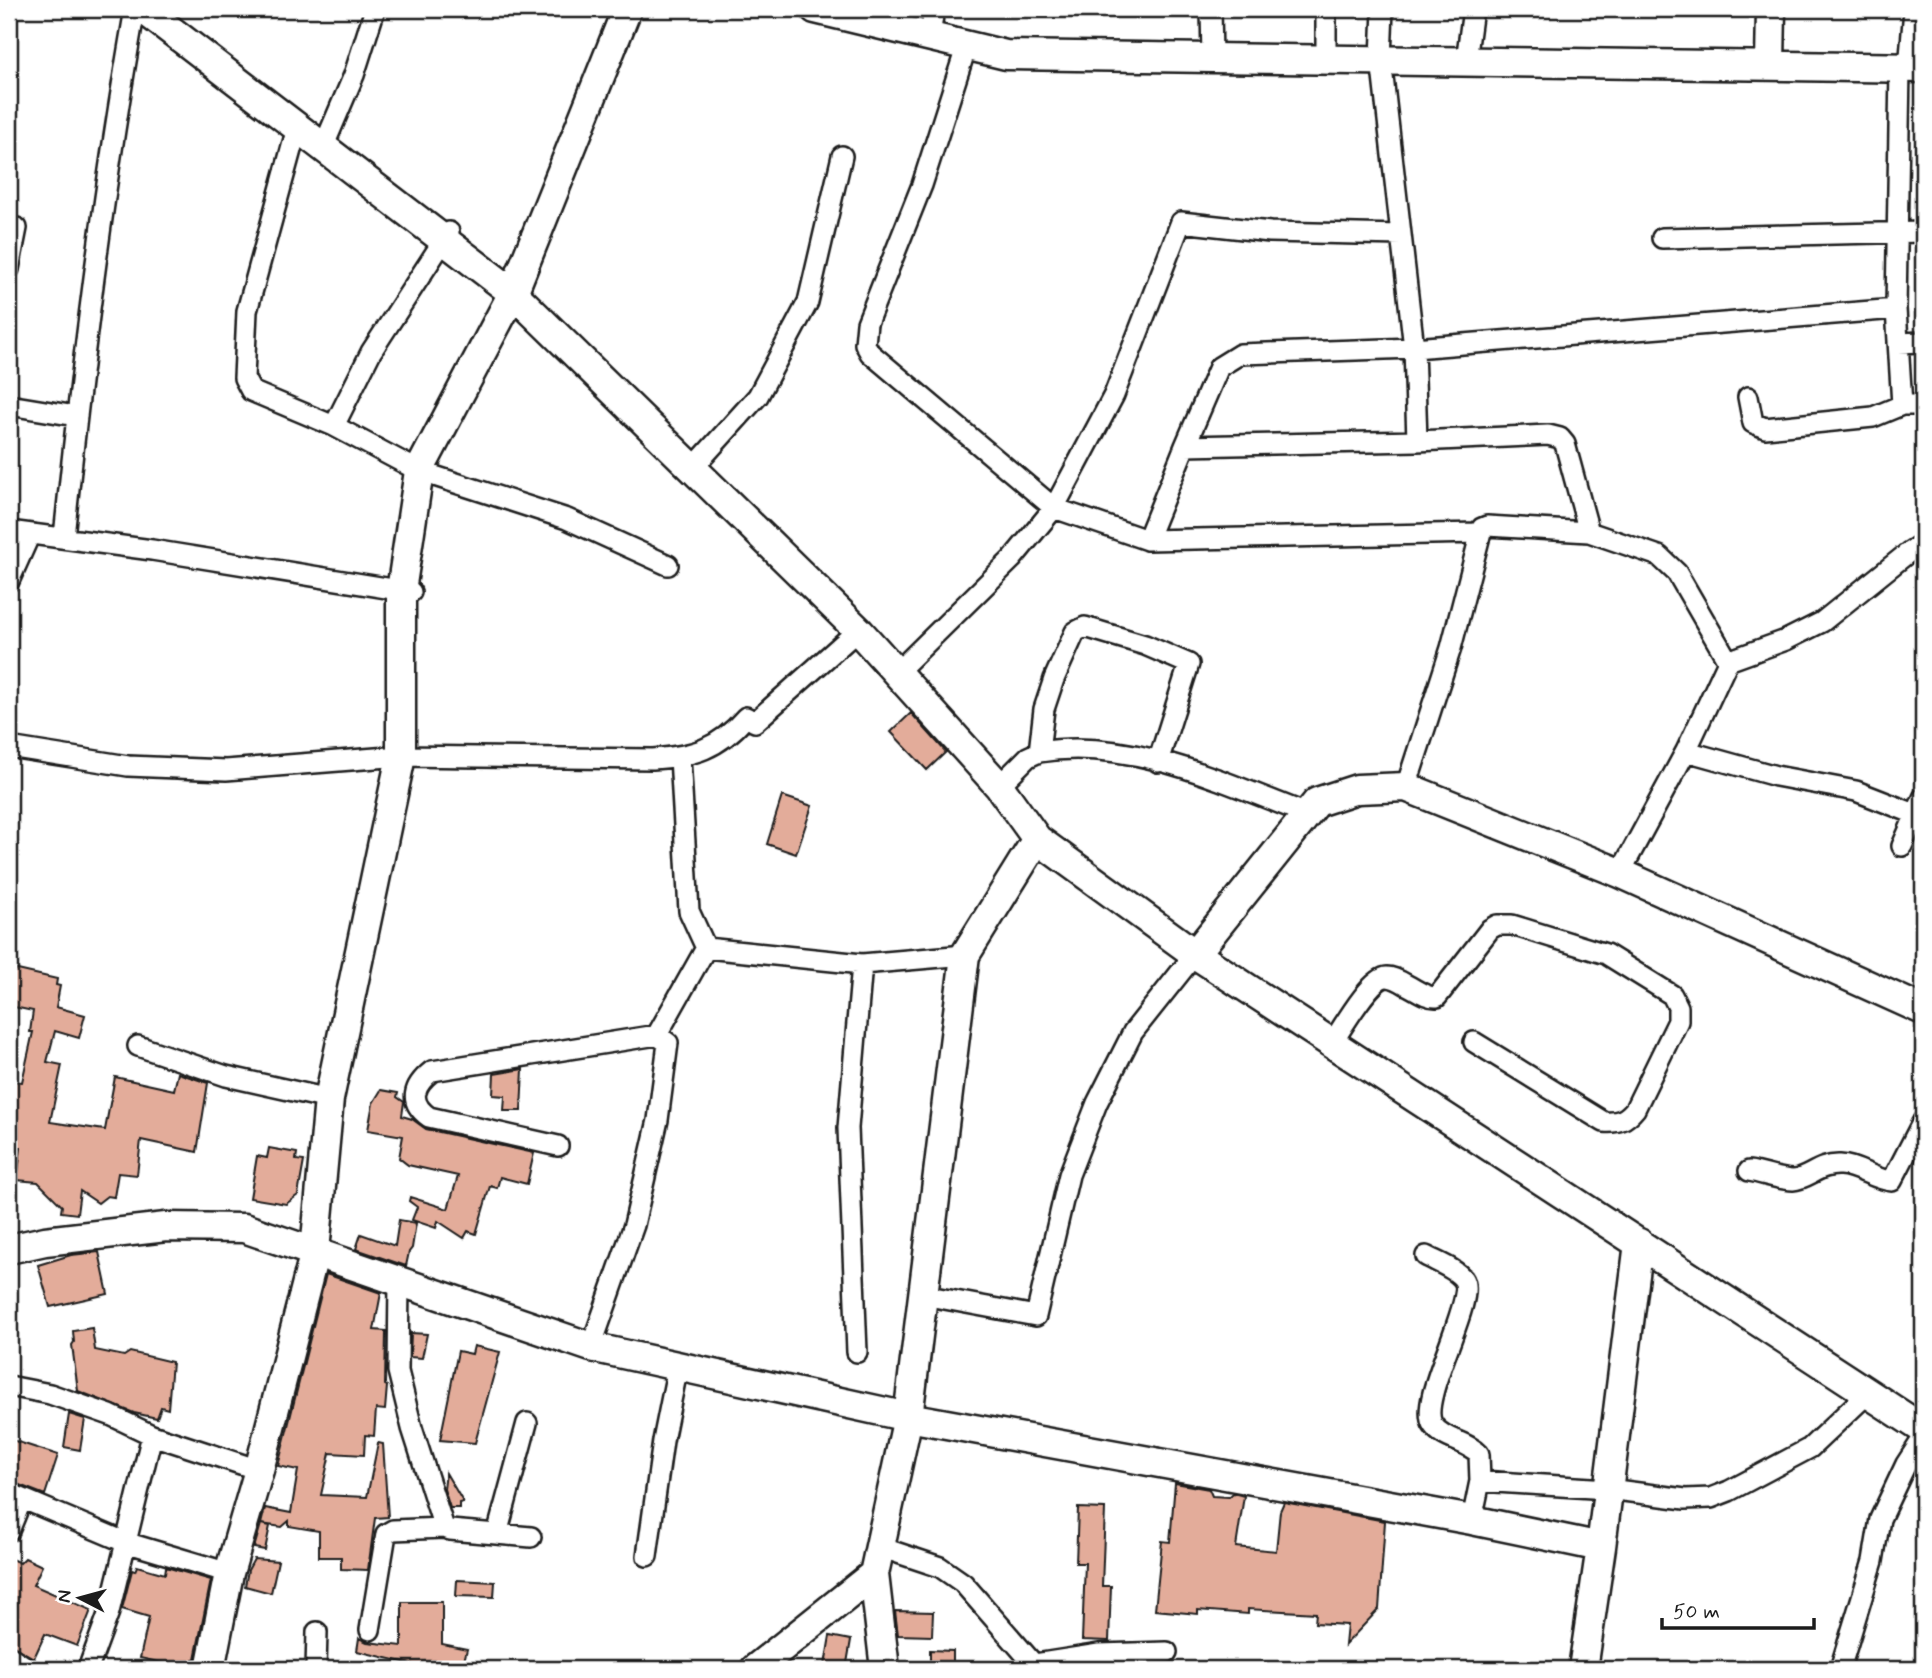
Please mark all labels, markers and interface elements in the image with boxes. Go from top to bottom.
north arrow [46,1562,116,1632]
scale bar [1662,1587,1815,1631]
text: N [51,1589,78,1604]
text: 50 m [1673,1598,1720,1626]

